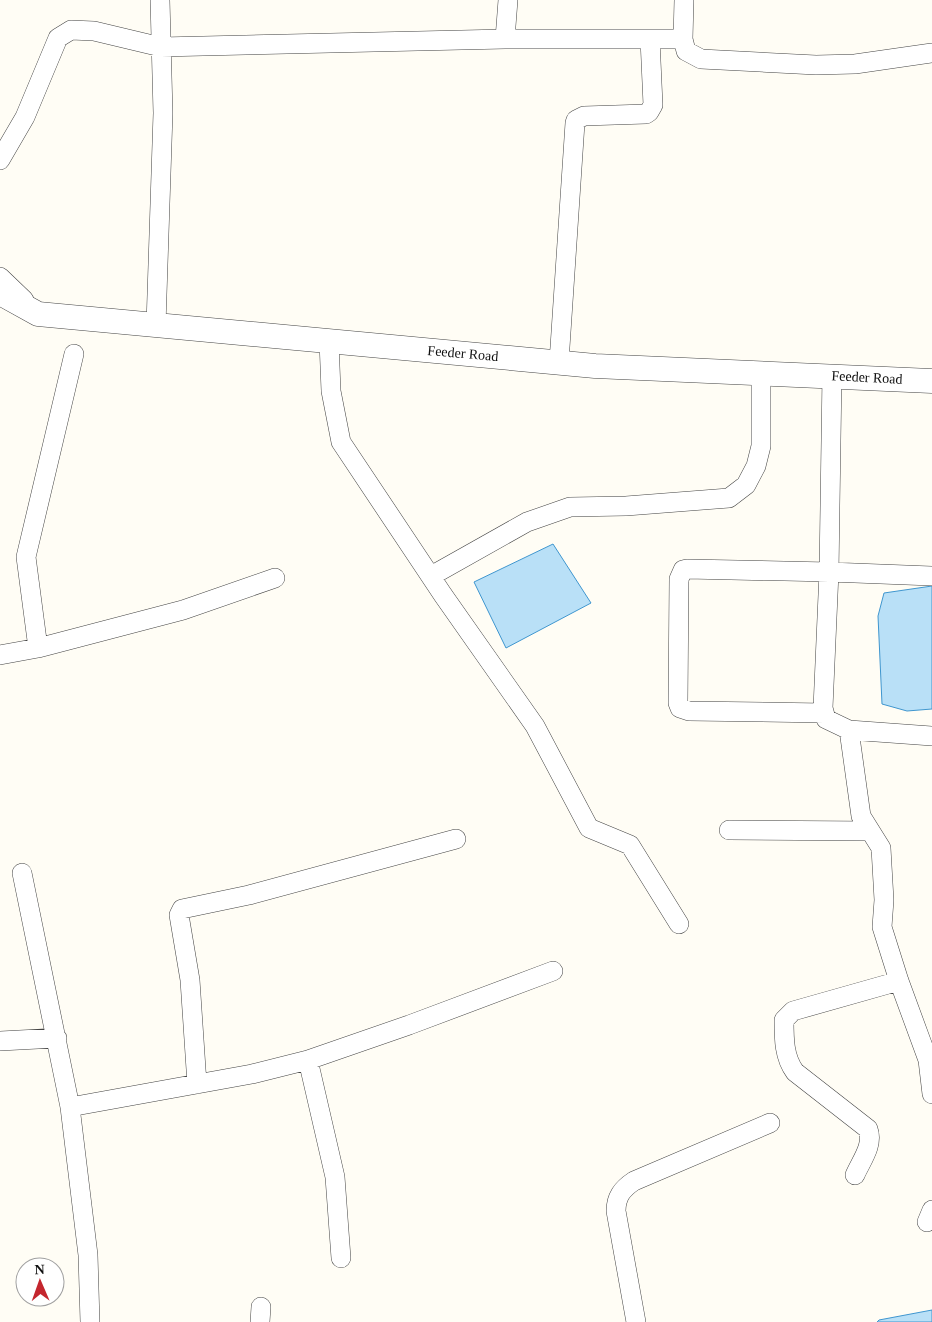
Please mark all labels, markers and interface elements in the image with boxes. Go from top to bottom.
street label: Feeder Road [427,343,499,364]
street label: Feeder Road [831,368,903,387]
north arrow [15,1257,65,1307]
text: N [34,1262,45,1277]

